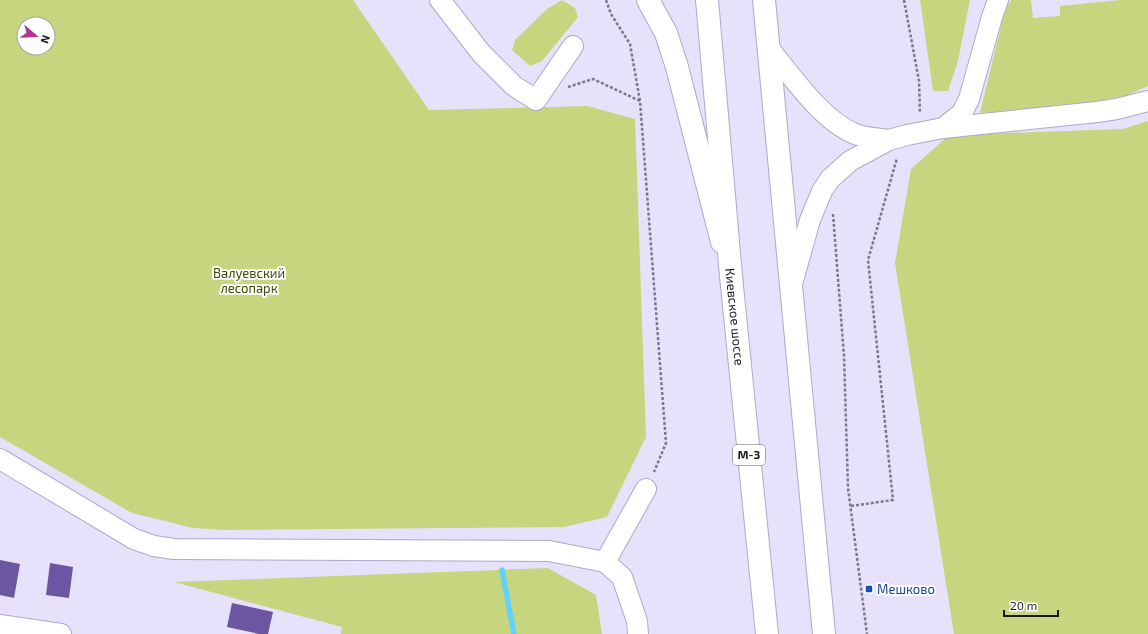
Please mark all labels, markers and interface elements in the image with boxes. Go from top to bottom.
north arrow [16,16,56,56]
text: N [38,34,53,45]
park label: Валуевский лесопарк [213,265,285,296]
street label: Киевское шоссе [722,267,748,366]
road number: М-3 [733,445,765,465]
place label: Мешково [877,581,935,597]
marker: Мешково [864,584,874,594]
scale bar [1004,592,1058,618]
text: 20 m [1010,598,1037,612]

